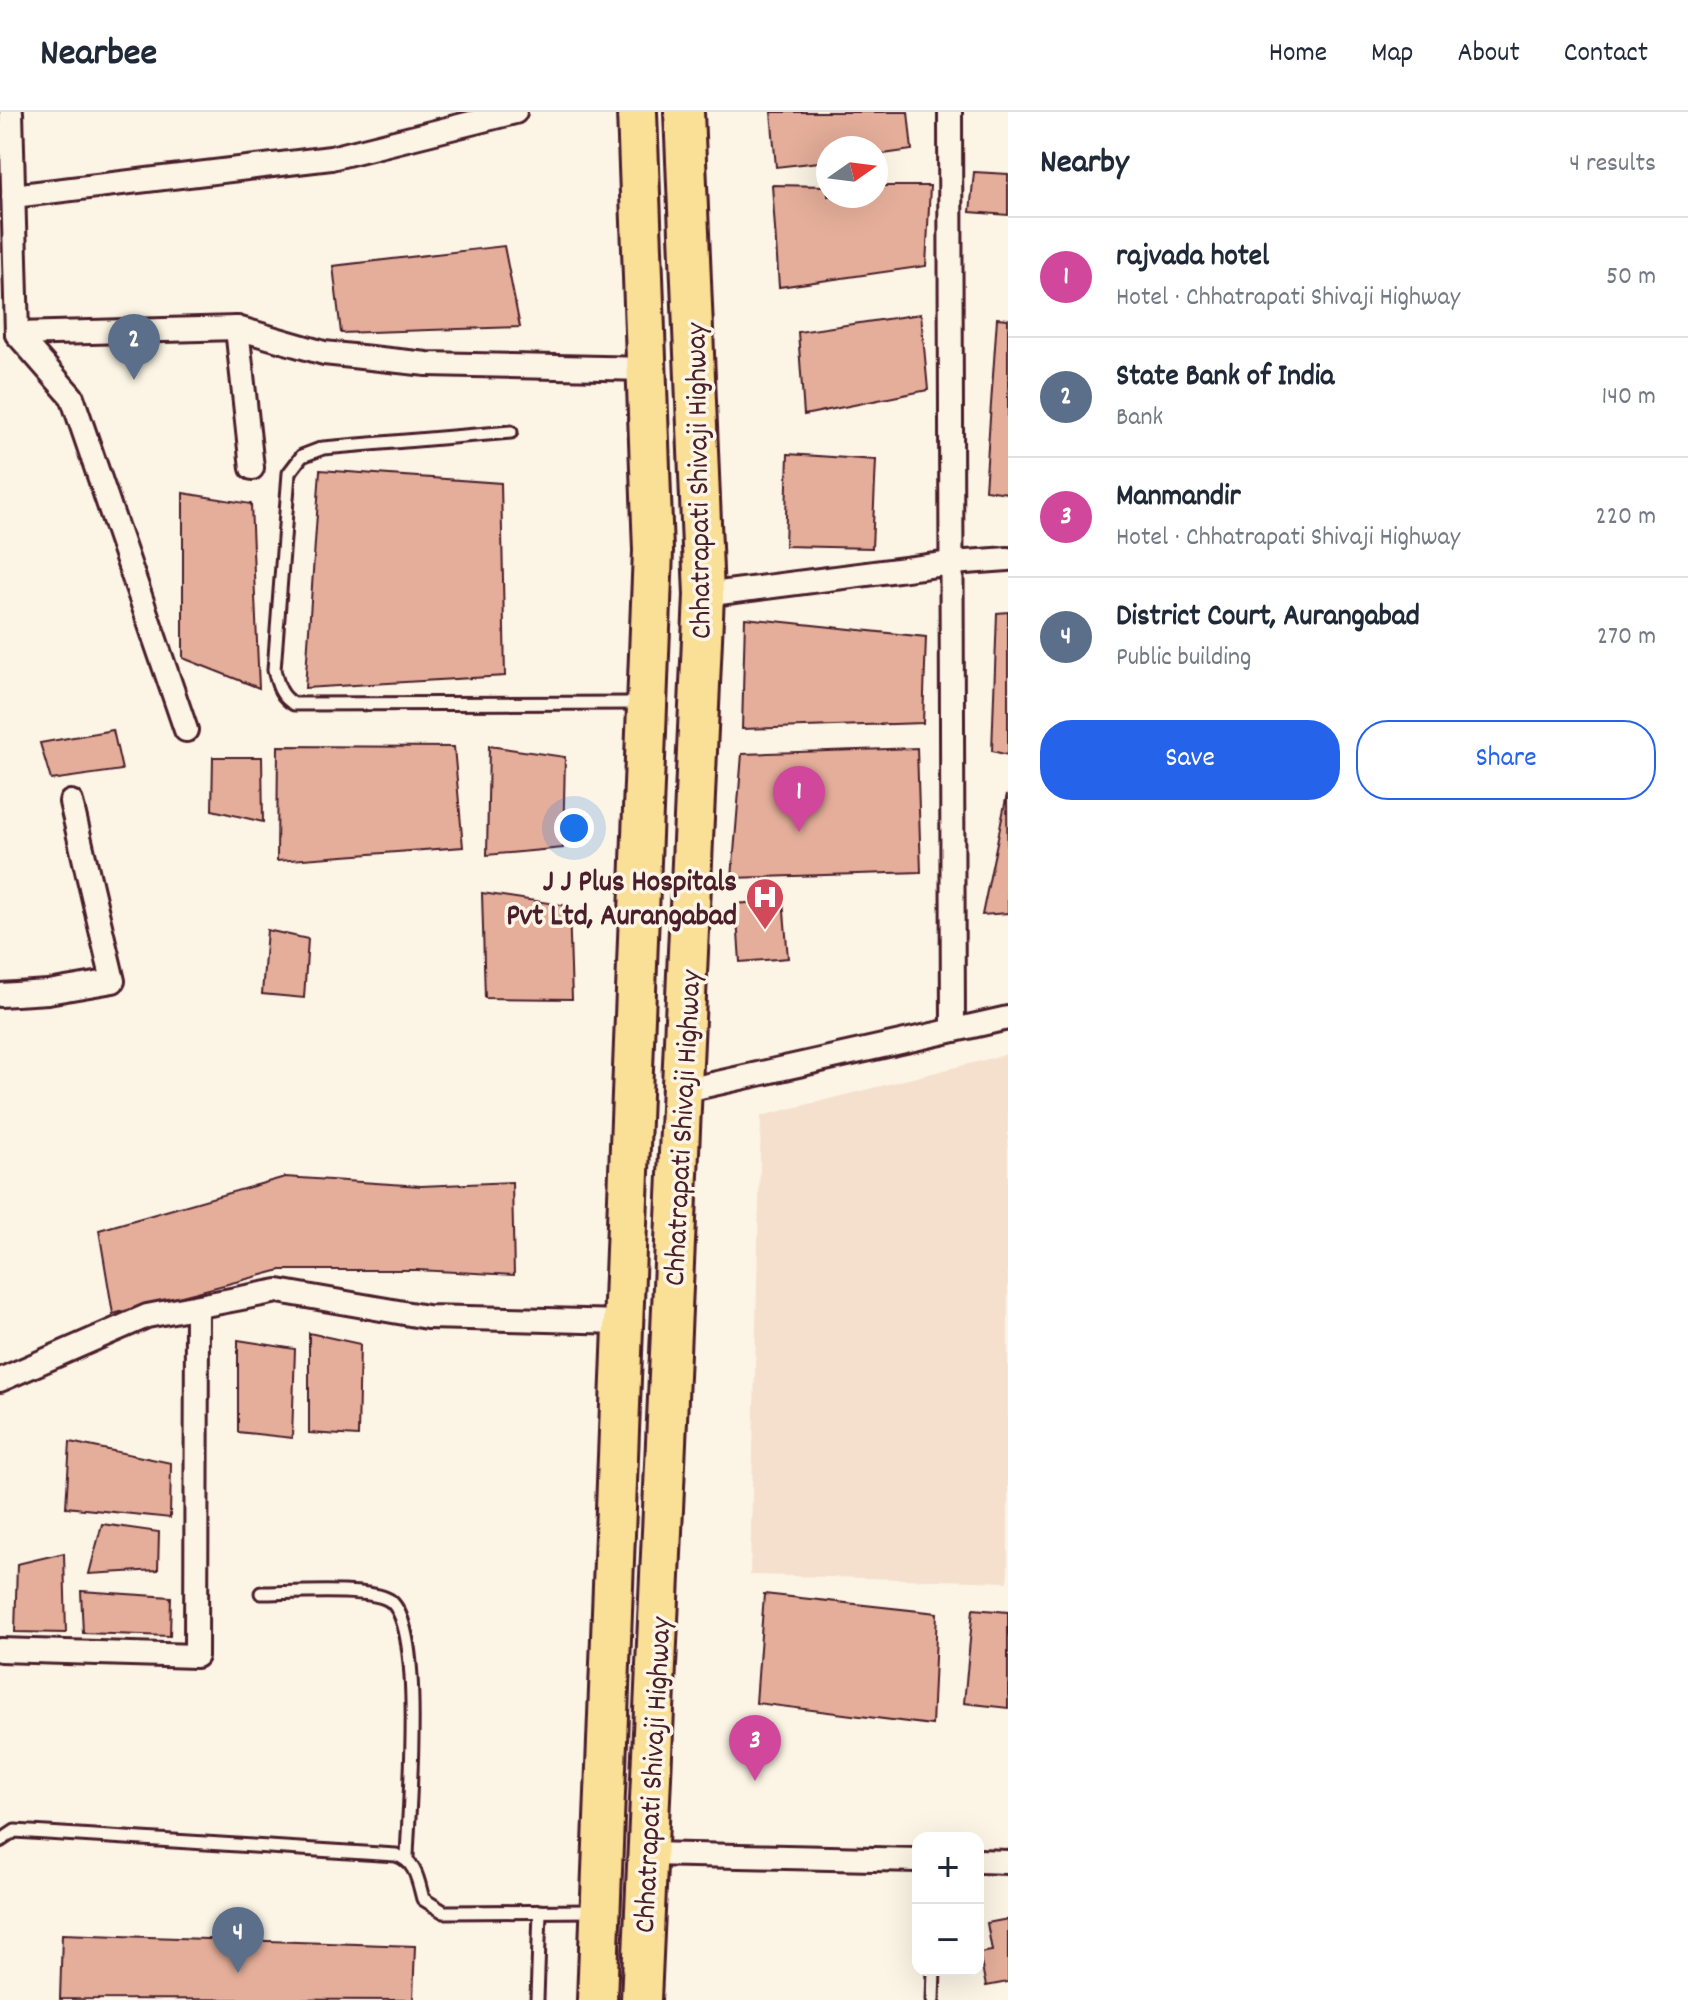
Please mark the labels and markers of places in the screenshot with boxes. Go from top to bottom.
pin: 2 [108,314,160,380]
pin: 1 [773,766,825,832]
place label: J J Plus Hospitals Pvt Ltd, Aurangabad [506,863,737,940]
hospital icon: J J Plus Hospitals Pvt Ltd, Aurangabad [744,876,786,931]
pin: 3 [729,1715,781,1781]
pin: 4 [212,1907,264,1973]

